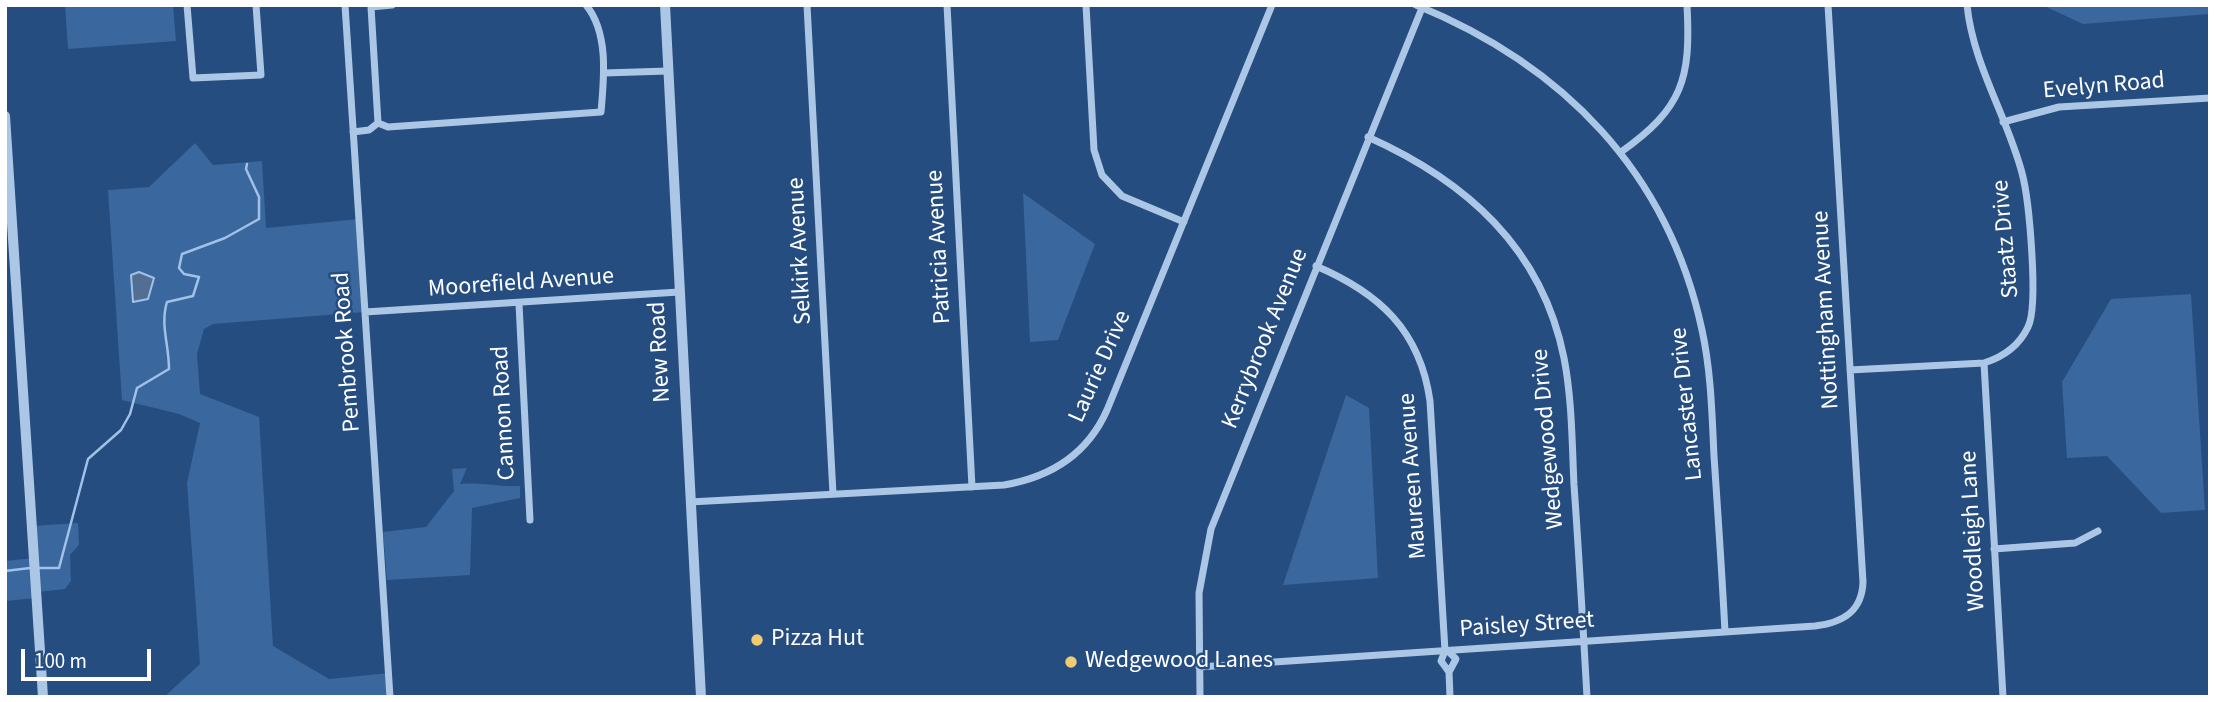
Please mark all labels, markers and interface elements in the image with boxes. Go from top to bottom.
street label: Evelyn Road [2042,67,2166,107]
street label: Patricia Avenue [922,169,958,325]
street label: Selkirk Avenue [783,177,819,325]
street label: Staatz Drive [1987,179,2027,299]
street label: Nottingham Avenue [1807,210,1847,410]
street label: Kerrybrook Avenue [1217,245,1315,433]
street label: Moorefield Avenue [427,263,615,305]
street label: Pembrook Road [328,271,368,433]
street label: New Road [644,301,678,403]
street label: Laurie Drive [1063,306,1139,428]
street label: Lancaster Drive [1666,326,1710,482]
street label: Cannon Road [487,345,523,481]
street label: Wedgewood Drive [1527,347,1571,531]
street label: Maureen Avenue [1394,392,1434,560]
street label: Woodleigh Lane [1955,450,1993,612]
street label: Paisley Street [1459,607,1595,645]
place label: Pizza Hut [771,626,864,654]
marker: Pizza Hut [749,632,765,648]
scale bar [24,636,154,680]
text: 100 m [34,646,87,676]
place label: Wedgewood Lanes [1085,648,1273,676]
marker: Wedgewood Lanes [1063,654,1079,670]

